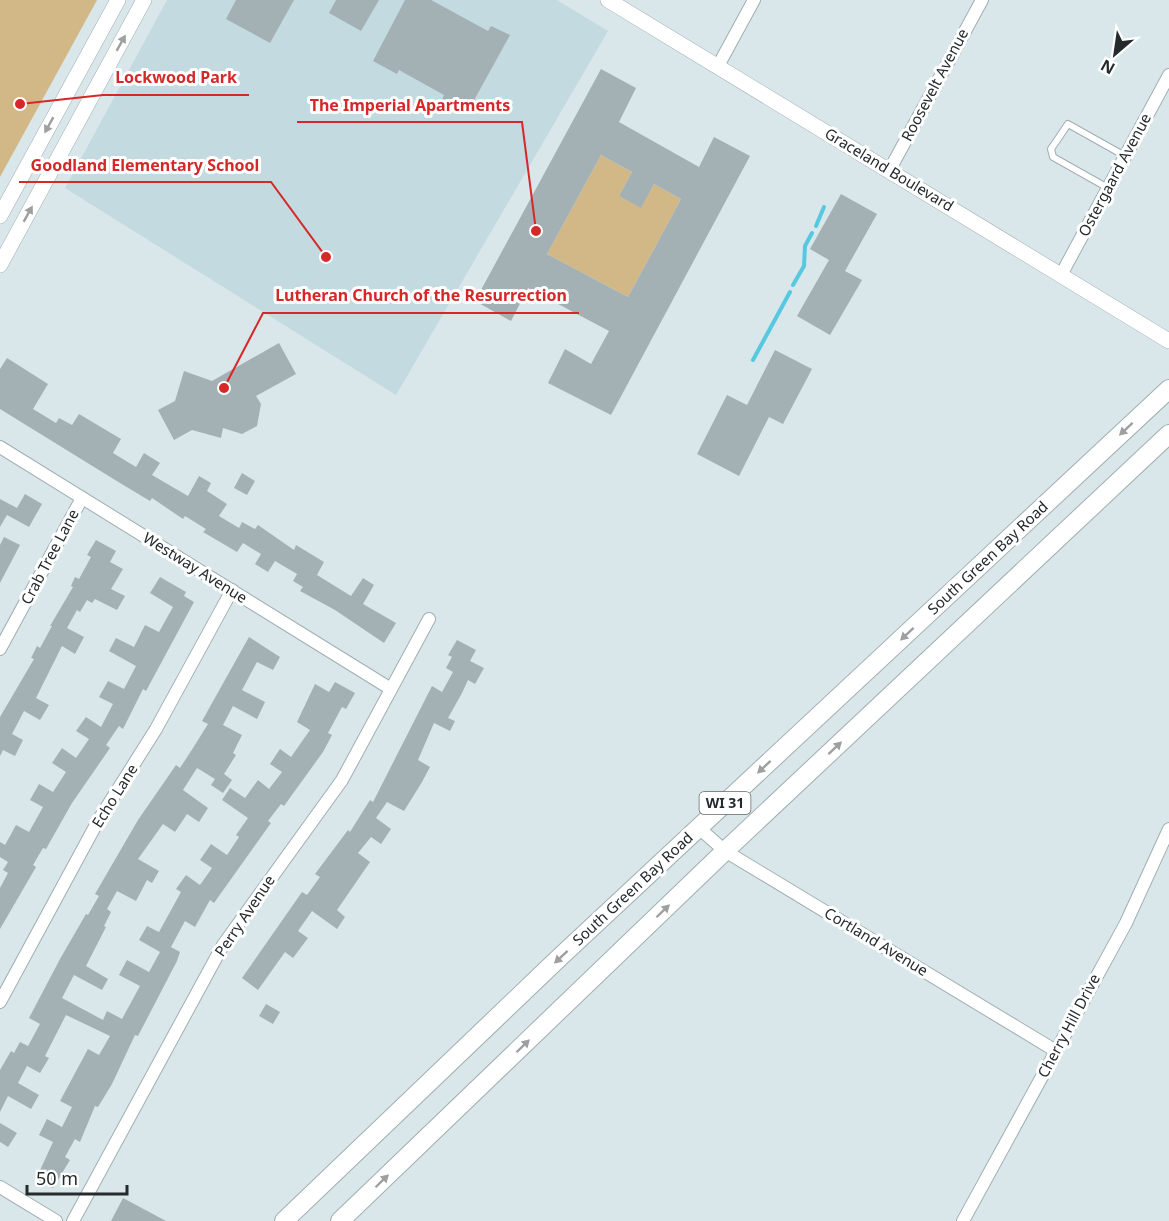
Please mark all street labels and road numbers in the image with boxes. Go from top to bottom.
street label: Roosevelt Avenue [896,25,972,144]
street label: Ostergaard Avenue [1073,110,1155,240]
street label: Graceland Boulevard [821,123,958,216]
street label: South Green Bay Road [923,496,1052,618]
street label: Crab Tree Lane [16,505,83,608]
street label: Westway Avenue [140,527,251,607]
street label: Echo Lane [87,760,142,831]
road number: WI 31 [700,792,750,814]
street label: South Green Bay Road [568,827,697,949]
street label: Perry Avenue [210,871,279,960]
street label: Cortland Avenue [821,902,932,980]
street label: Cherry Hill Drive [1032,970,1104,1081]

